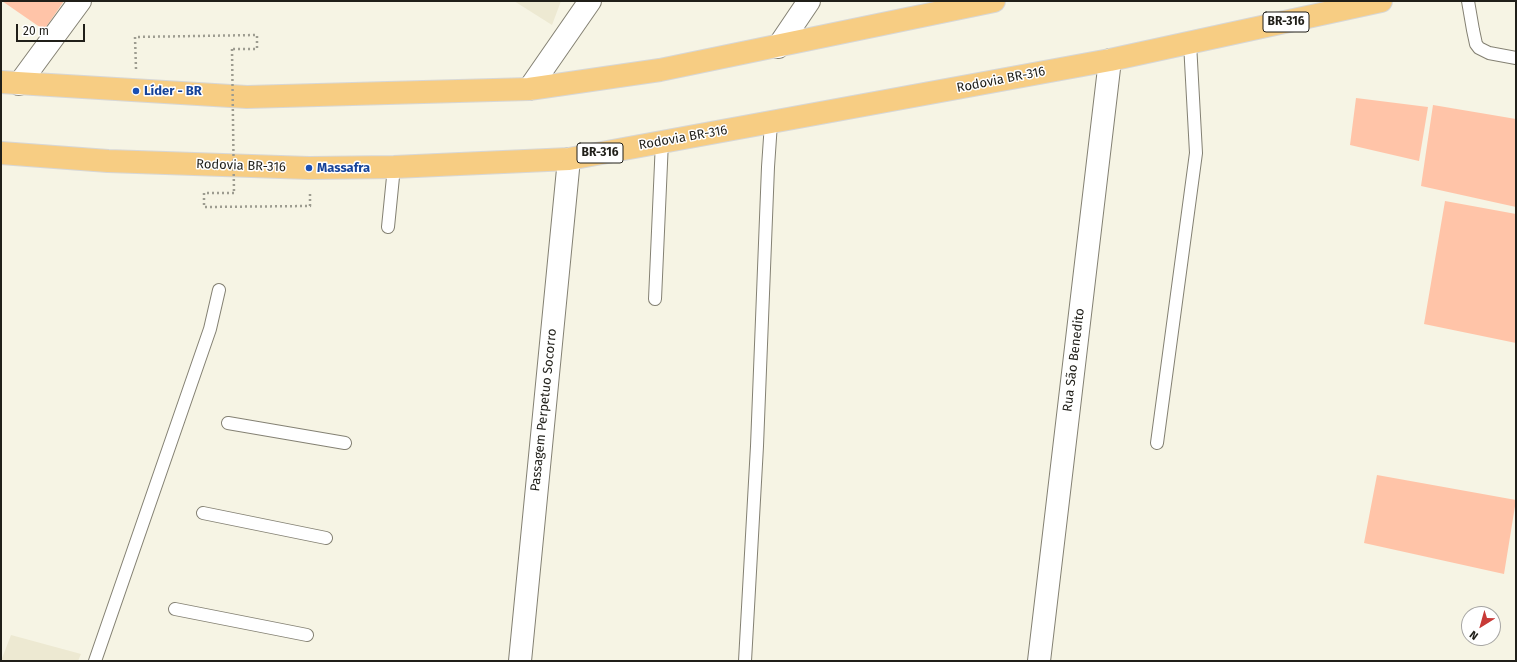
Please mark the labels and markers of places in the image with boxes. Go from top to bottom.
place label: Líder - BR [144,83,202,99]
marker: Líder - BR [131,86,141,96]
place label: Massafra [317,160,370,176]
marker: Massafra [304,163,314,173]

